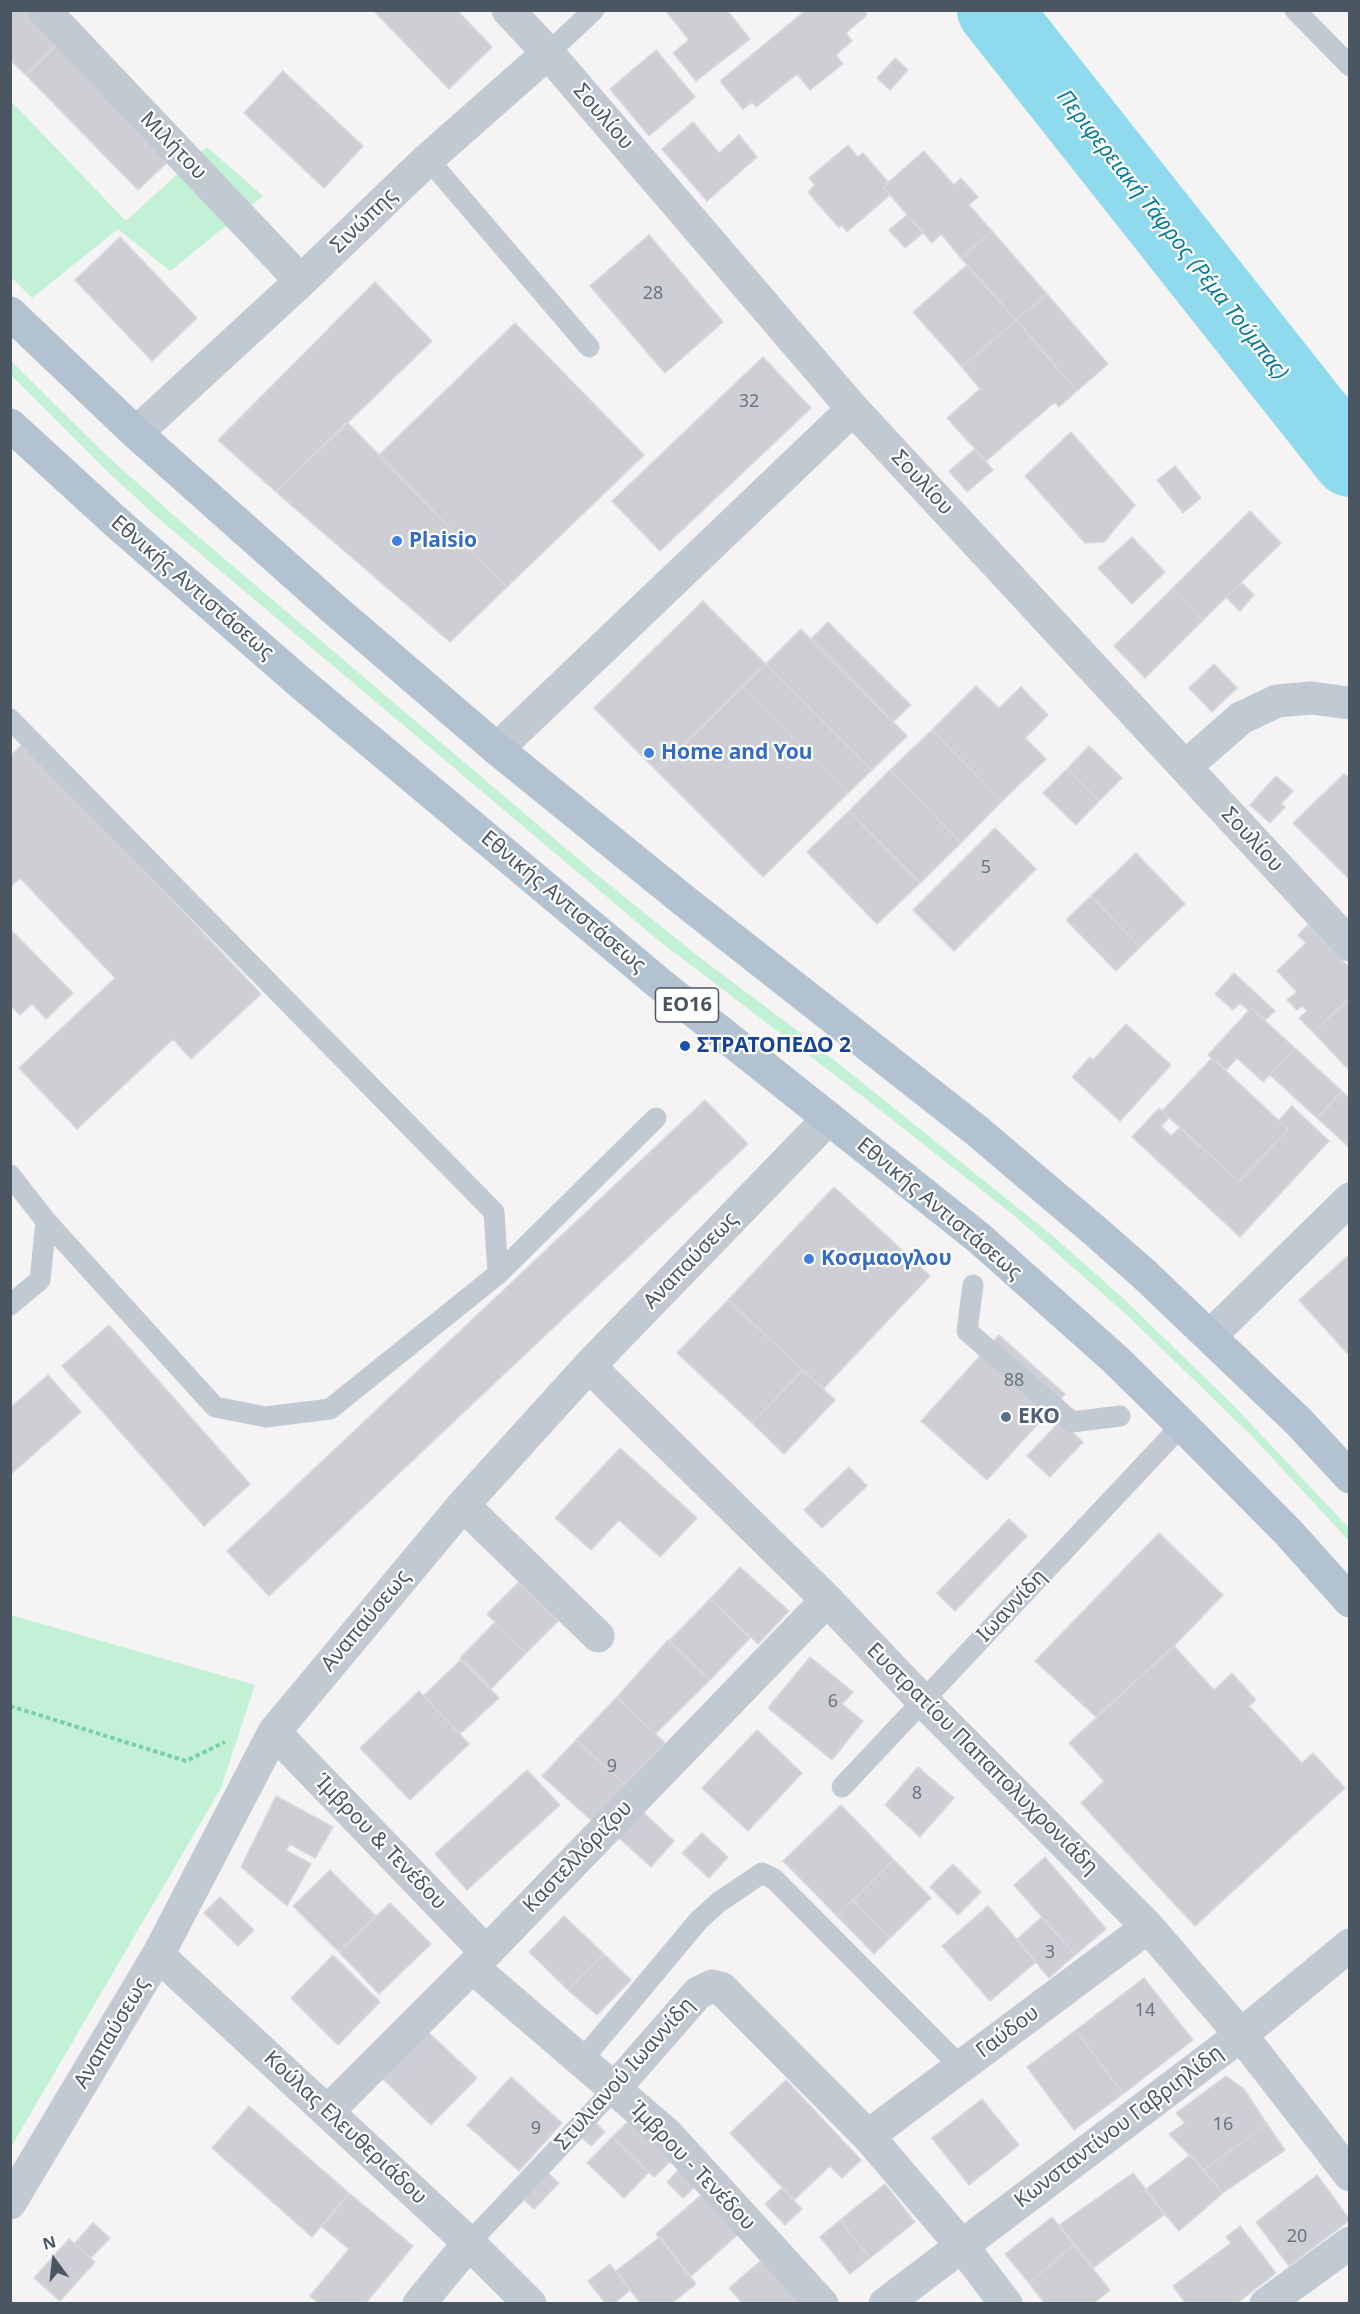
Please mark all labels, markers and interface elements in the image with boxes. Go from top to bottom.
street label: Σουλίου [567,79,639,155]
water label: Περιφερειακή Τάφρος (Ρέμα Τούμπας) [1051,85,1293,385]
street label: Μιλήτου [134,107,212,185]
street label: Σινώπης [326,183,402,259]
house number: 28 [643,283,663,305]
house number: 32 [739,391,759,413]
street label: Σουλίου [886,445,958,521]
street label: Εθνικής Αντιστάσεως [105,510,279,666]
place label: Plaisio [409,528,477,554]
marker: Plaisio [390,534,404,548]
place label: Home and You [661,740,812,766]
marker: Home and You [642,746,656,760]
street label: Σουλίου [1216,802,1288,878]
street label: Εθνικής Αντιστάσεως [475,826,651,978]
house number: 5 [981,857,991,879]
road number: ΕΟ16 [656,988,718,1022]
place label: ΣΤΡΑΤΟΠΕΔΟ 2 [697,1033,851,1059]
marker: ΣΤΡΑΤΟΠΕΔΟ 2 [678,1039,692,1053]
street label: Εθνικής Αντιστάσεως [851,1133,1027,1285]
street label: Αναπαύσεως [639,1207,743,1315]
place label: Κοσμαογλου [821,1246,952,1272]
marker: Κοσμαογλου [802,1252,816,1266]
house number: 88 [1004,1370,1024,1392]
place label: ΕΚΟ [1018,1404,1060,1430]
marker: ΕΚΟ [999,1410,1013,1424]
street label: Ιωαννίδη [972,1564,1052,1648]
street label: Αναπαύσεως [316,1565,416,1677]
street label: Ευστρατίου Παπαπολυχρονιάδη [861,1638,1103,1880]
house number: 6 [828,1691,838,1713]
house number: 9 [607,1756,617,1778]
street label: Ίμβρου & Τενέδου [309,1769,451,1915]
house number: 8 [912,1783,922,1805]
street label: Καστελλόριζου [518,1796,638,1918]
house number: 3 [1045,1942,1055,1964]
street label: Αναπαύσεως [69,1973,155,2093]
street label: Στυλιανού Ιωαννίδη [550,1993,700,2155]
street label: Γαύδου [972,2000,1044,2064]
house number: 14 [1135,2000,1155,2022]
street label: Κωνσταντίνου Γαβριηλίδη [1010,2040,1228,2214]
street label: Κούλας Ελευθεριάδου [258,2046,432,2210]
street label: Ίμβρου - Τενέδου [624,2096,760,2236]
house number: 16 [1213,2114,1233,2136]
house number: 9 [531,2118,541,2140]
house number: 20 [1287,2226,1307,2248]
north arrow [24,2230,84,2290]
text: N [40,2230,58,2255]

